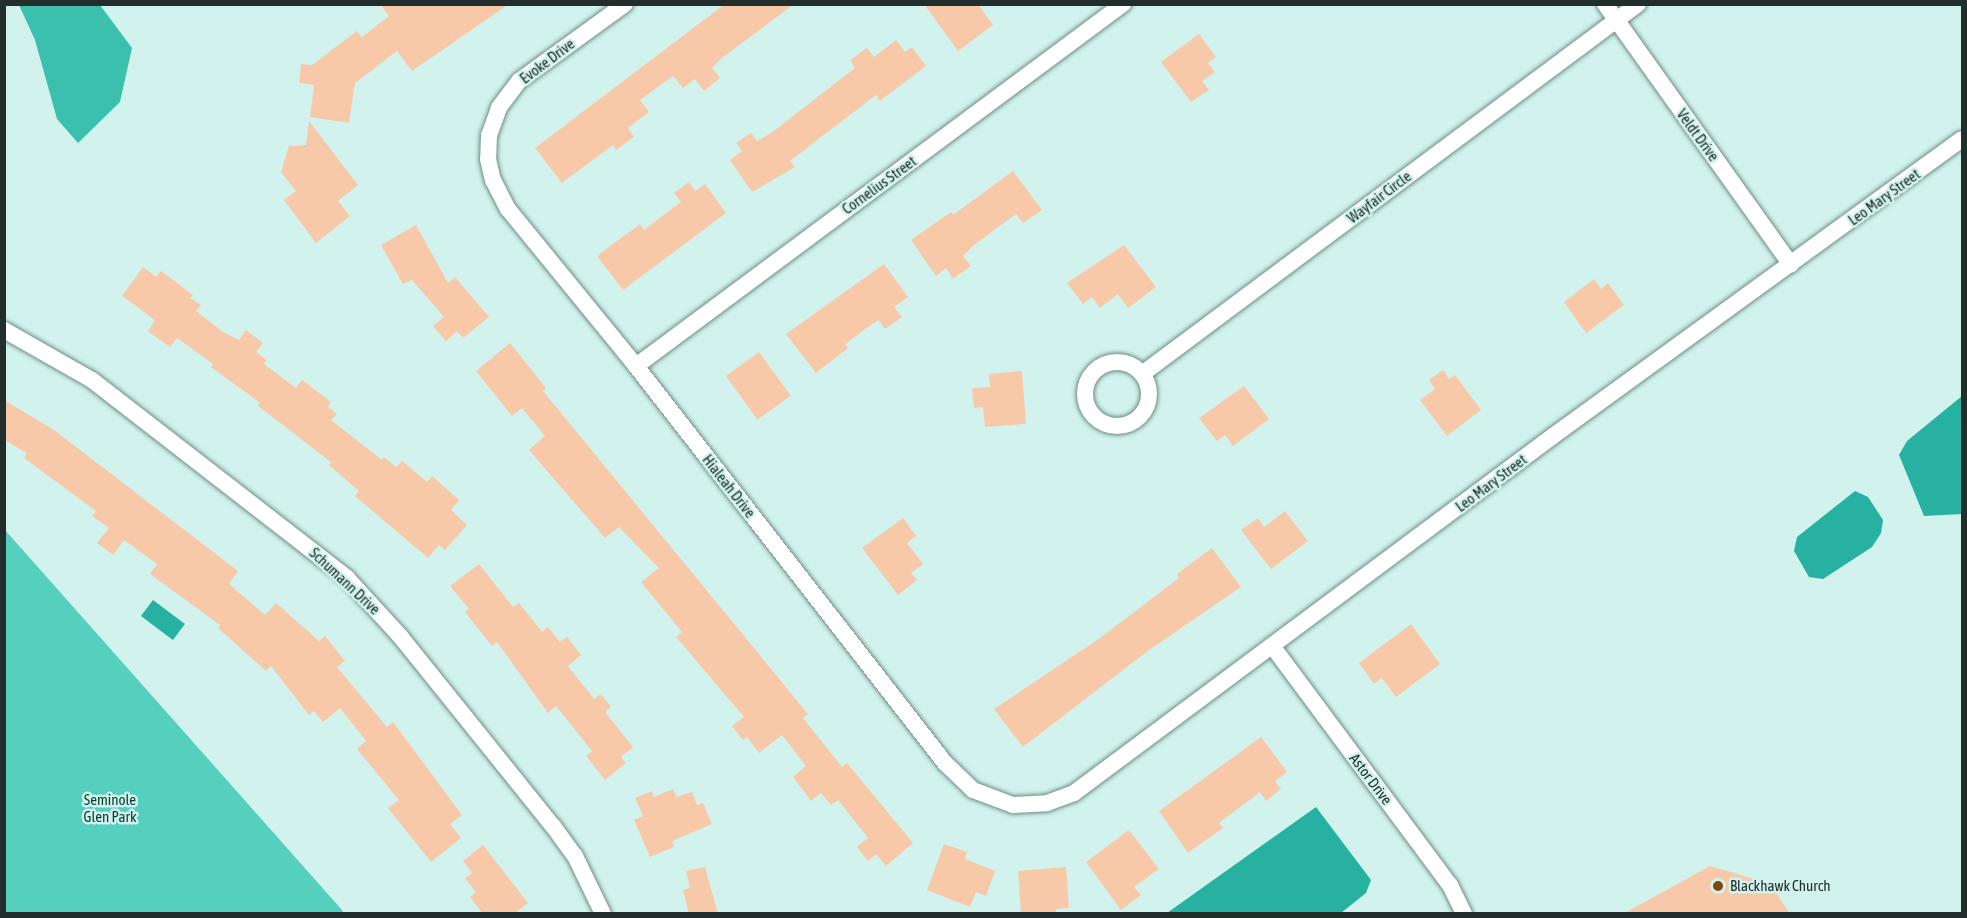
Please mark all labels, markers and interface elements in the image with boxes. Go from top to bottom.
street label: Evoke Drive [516,35,578,87]
street label: Veldt Drive [1673,105,1723,165]
street label: Cornelius Street [838,152,920,218]
street label: Leo Mary Street [1845,165,1923,229]
street label: Wayfair Circle [1343,167,1415,227]
street label: Leo Mary Street [1452,450,1530,516]
street label: Hialeah Drive [699,451,759,521]
street label: Schumann Drive [306,544,384,618]
street label: Astor Drive [1346,750,1396,808]
park label: Seminole Glen Park [84,790,136,825]
place label: Blackhawk Church [1730,877,1831,895]
marker: Blackhawk Church [1711,879,1725,893]

